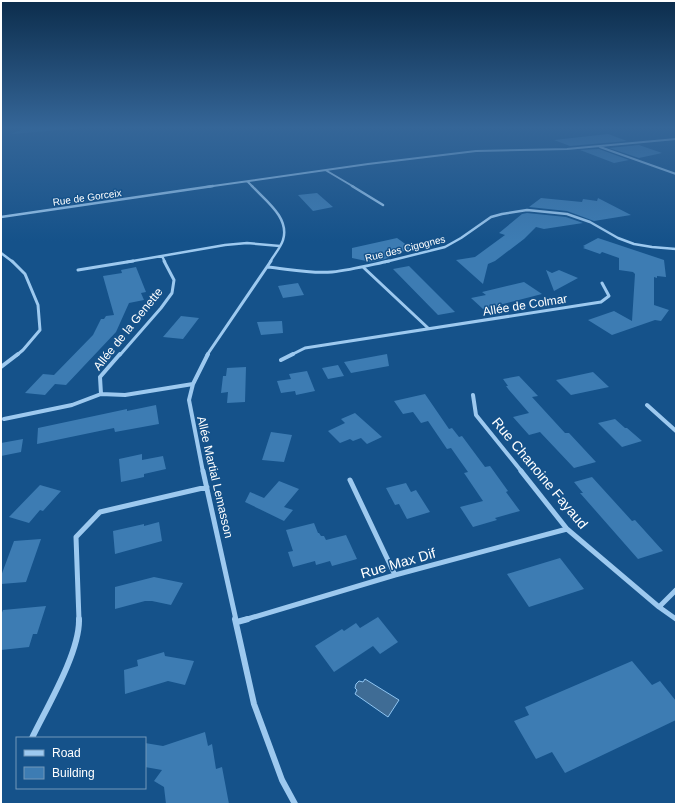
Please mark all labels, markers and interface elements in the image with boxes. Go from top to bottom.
street label: Rue de Gorceix [52,187,122,208]
street label: Rue des Cigognes [364,233,446,264]
street label: Allée de la Genette [90,285,166,373]
street label: Allée de Colmar [482,291,568,319]
street label: Rue Chanoine Fayaud [489,414,591,532]
street label: Allée Martial Lemasson [194,415,236,539]
street label: Rue Max Dif [359,545,437,581]
legend [16,737,146,789]
text: Road [52,746,81,760]
text: Building [52,766,95,780]

